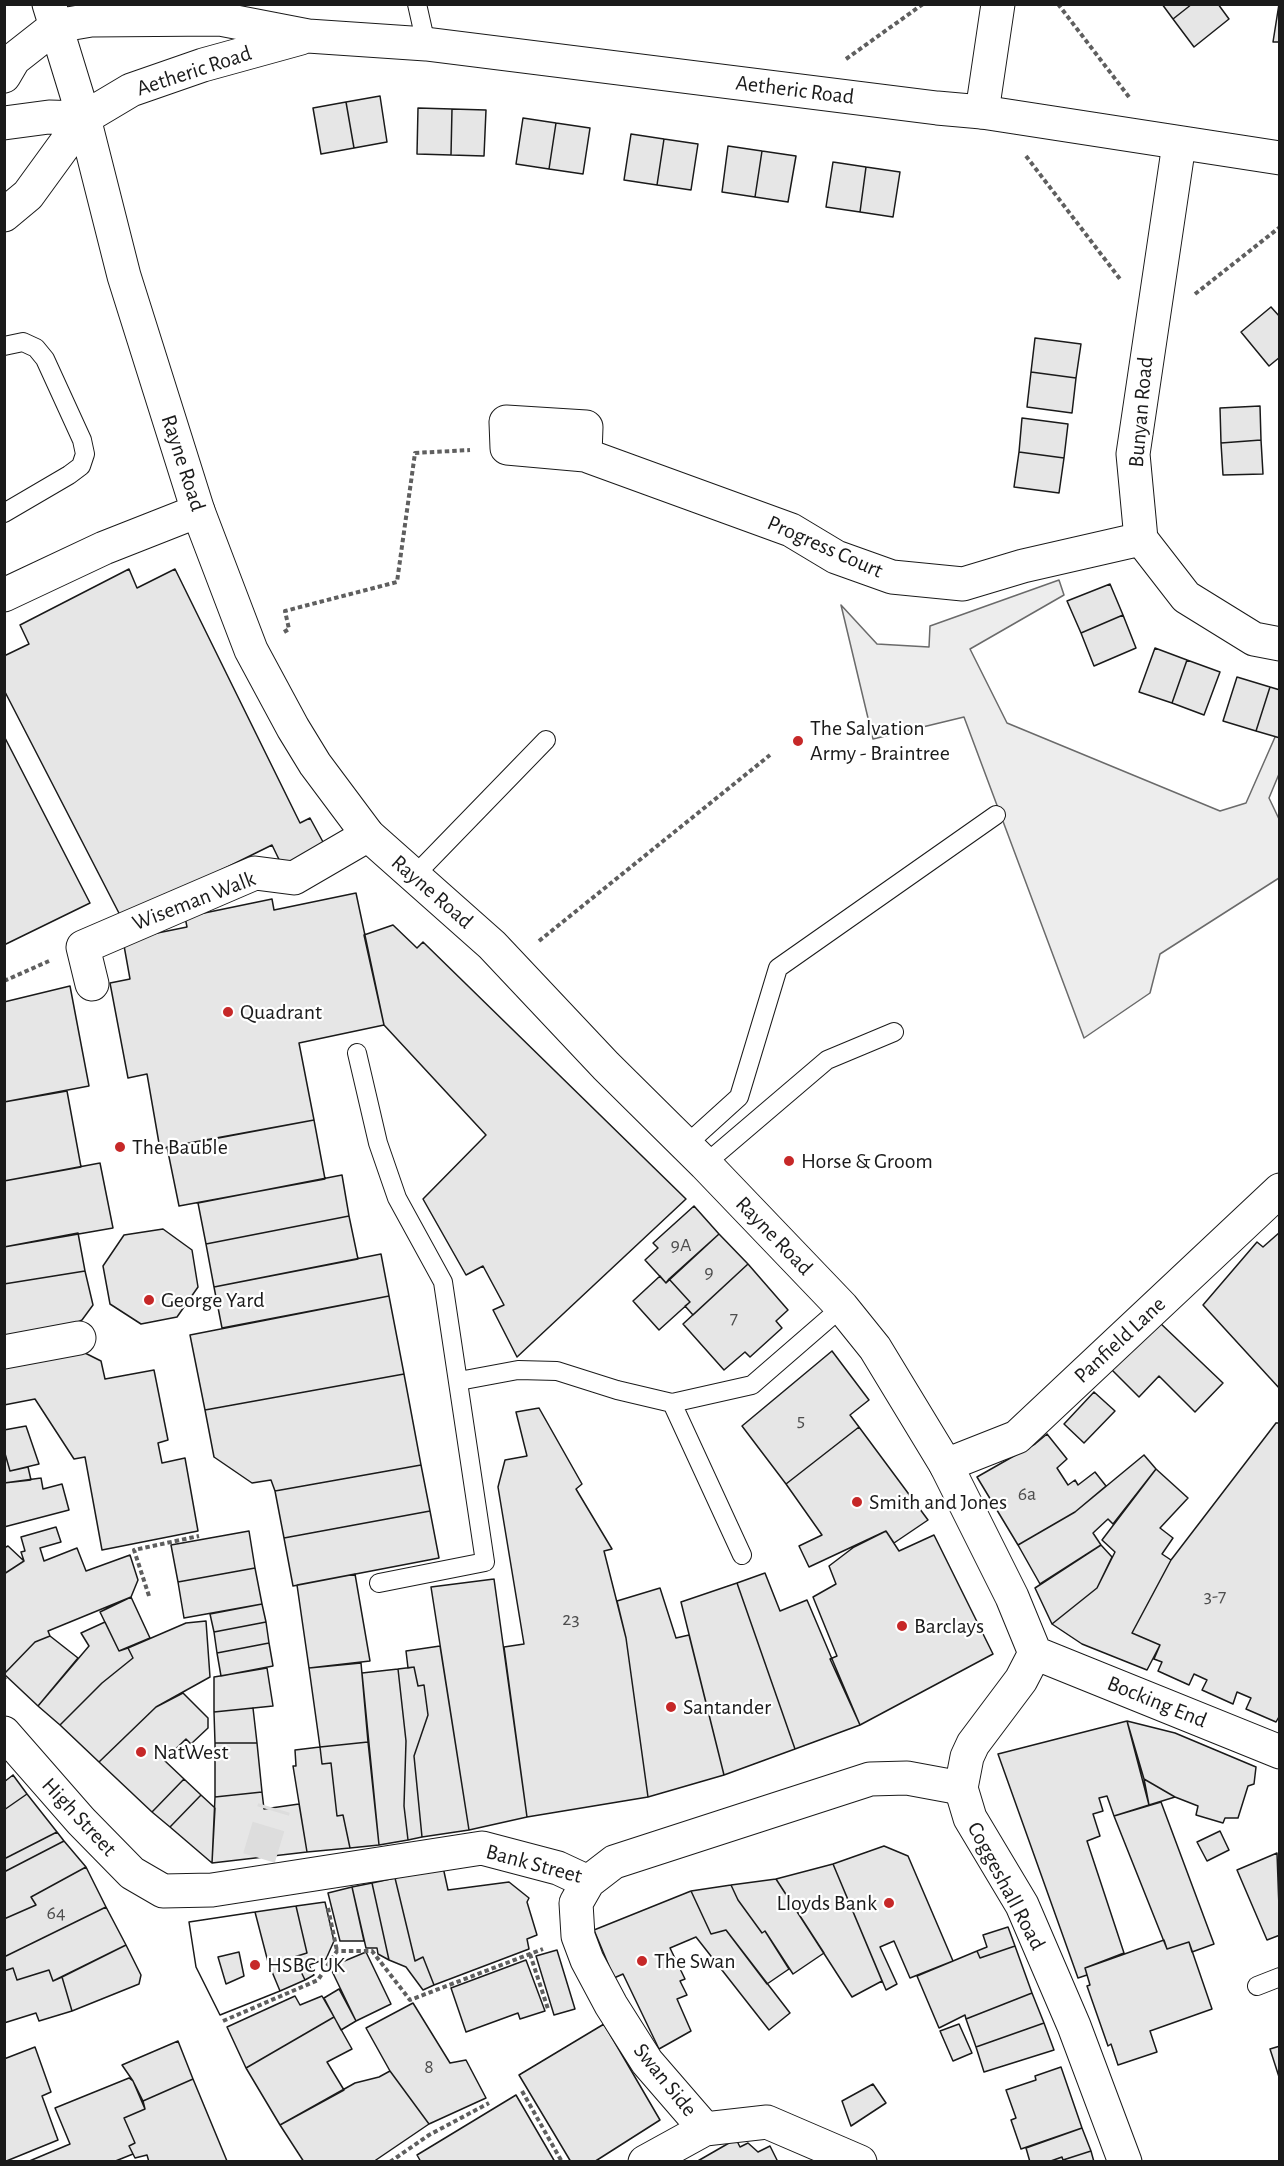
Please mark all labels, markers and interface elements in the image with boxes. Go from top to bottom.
street label: Aetheric Road [133,40,255,102]
street label: Aetheric Road [734,70,856,110]
street label: Bunyan Road [1123,355,1159,469]
street label: Rayne Road [155,411,211,515]
street label: Progress Court [763,510,887,584]
place label: The Salvation Army - Braintree [810,715,950,766]
marker: The Salvation Army - Braintree [791,734,805,748]
street label: Rayne Road [386,849,478,935]
street label: Wiseman Walk [129,865,259,937]
place label: Quadrant [240,999,322,1025]
marker: Quadrant [221,1005,235,1019]
place label: The Bauble [132,1134,228,1160]
marker: The Bauble [113,1140,127,1154]
place label: Horse & Groom [801,1148,933,1174]
marker: Horse & Groom [782,1154,796,1168]
street label: Rayne Road [730,1191,818,1281]
house number: 9A [671,1233,691,1257]
house number: 9 [704,1260,714,1284]
place label: George Yard [161,1287,265,1313]
street label: Panfield Lane [1069,1291,1171,1389]
marker: George Yard [142,1293,156,1307]
house number: 7 [730,1306,738,1330]
house number: 5 [797,1408,805,1432]
house number: 6a [1018,1482,1036,1506]
place label: Smith and Jones [869,1489,1007,1515]
marker: Smith and Jones [850,1495,864,1509]
house number: 3-7 [1204,1584,1226,1608]
house number: 23 [562,1607,580,1631]
place label: Barclays [914,1613,984,1639]
marker: Barclays [895,1619,909,1633]
street label: Bocking End [1103,1670,1211,1734]
place label: Santander [683,1694,771,1720]
marker: Santander [664,1700,678,1714]
place label: NatWest [153,1739,228,1765]
marker: NatWest [134,1745,148,1759]
street label: High Street [36,1772,122,1862]
street label: Coggeshall Road [961,1817,1051,1955]
street label: Bank Street [483,1838,585,1890]
place label: Lloyds Bank [777,1890,877,1916]
marker: Lloyds Bank [882,1896,896,1910]
house number: 64 [46,1901,66,1925]
place label: The Swan [654,1948,735,1974]
place label: HSBC UK [267,1952,345,1978]
marker: The Swan [635,1954,649,1968]
marker: HSBC UK [248,1958,262,1972]
street label: Swan Side [627,2038,703,2122]
house number: 8 [424,2055,434,2079]

